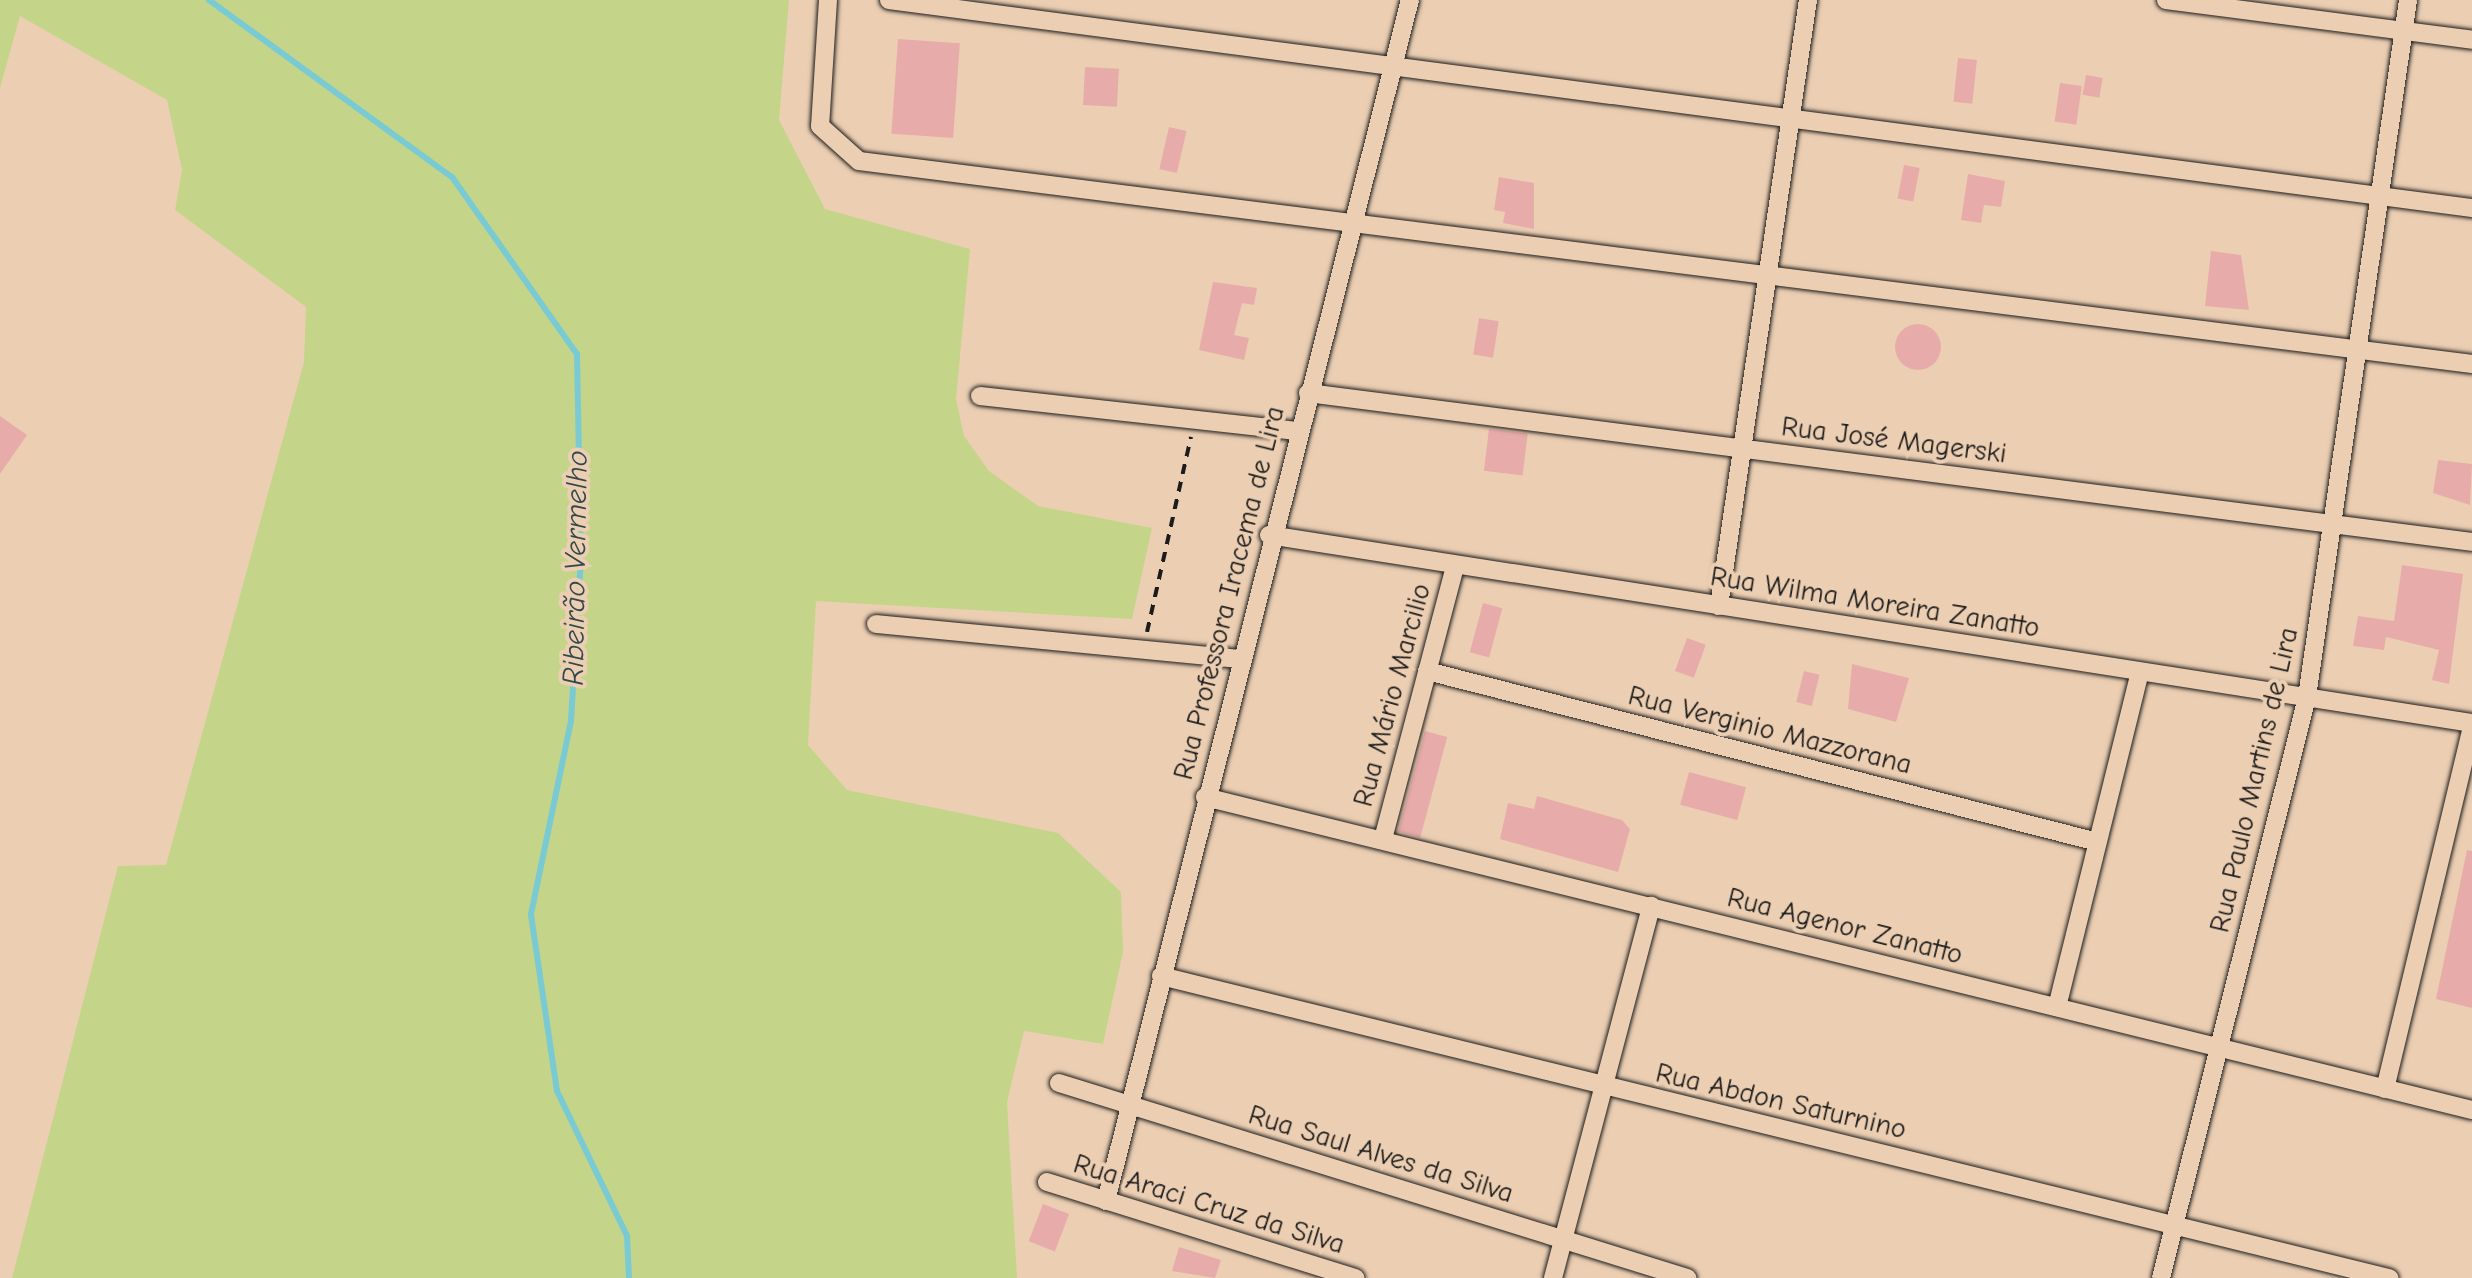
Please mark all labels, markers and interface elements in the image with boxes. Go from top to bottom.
street label: Rua Professora Iracema de Lira [1166,403,1292,783]
street label: Rua José Magerski [1779,410,2009,470]
water label: Ribeirão Vermelho [556,450,596,686]
street label: Rua Wilma Moreira Zanatto [1708,559,2042,645]
street label: Rua Mário Marcilio [1346,580,1438,810]
street label: Rua Paulo Martins de Lira [2203,624,2305,936]
street label: Rua Verginio Mazzorana [1625,679,1915,781]
street label: Rua Agenor Zanatto [1724,881,1966,971]
street label: Rua Abdon Saturnino [1652,1056,1910,1146]
street label: Rua Saul Alves da Silva [1244,1098,1518,1210]
street label: Rua Araci Cruz da Silva [1069,1147,1349,1261]

